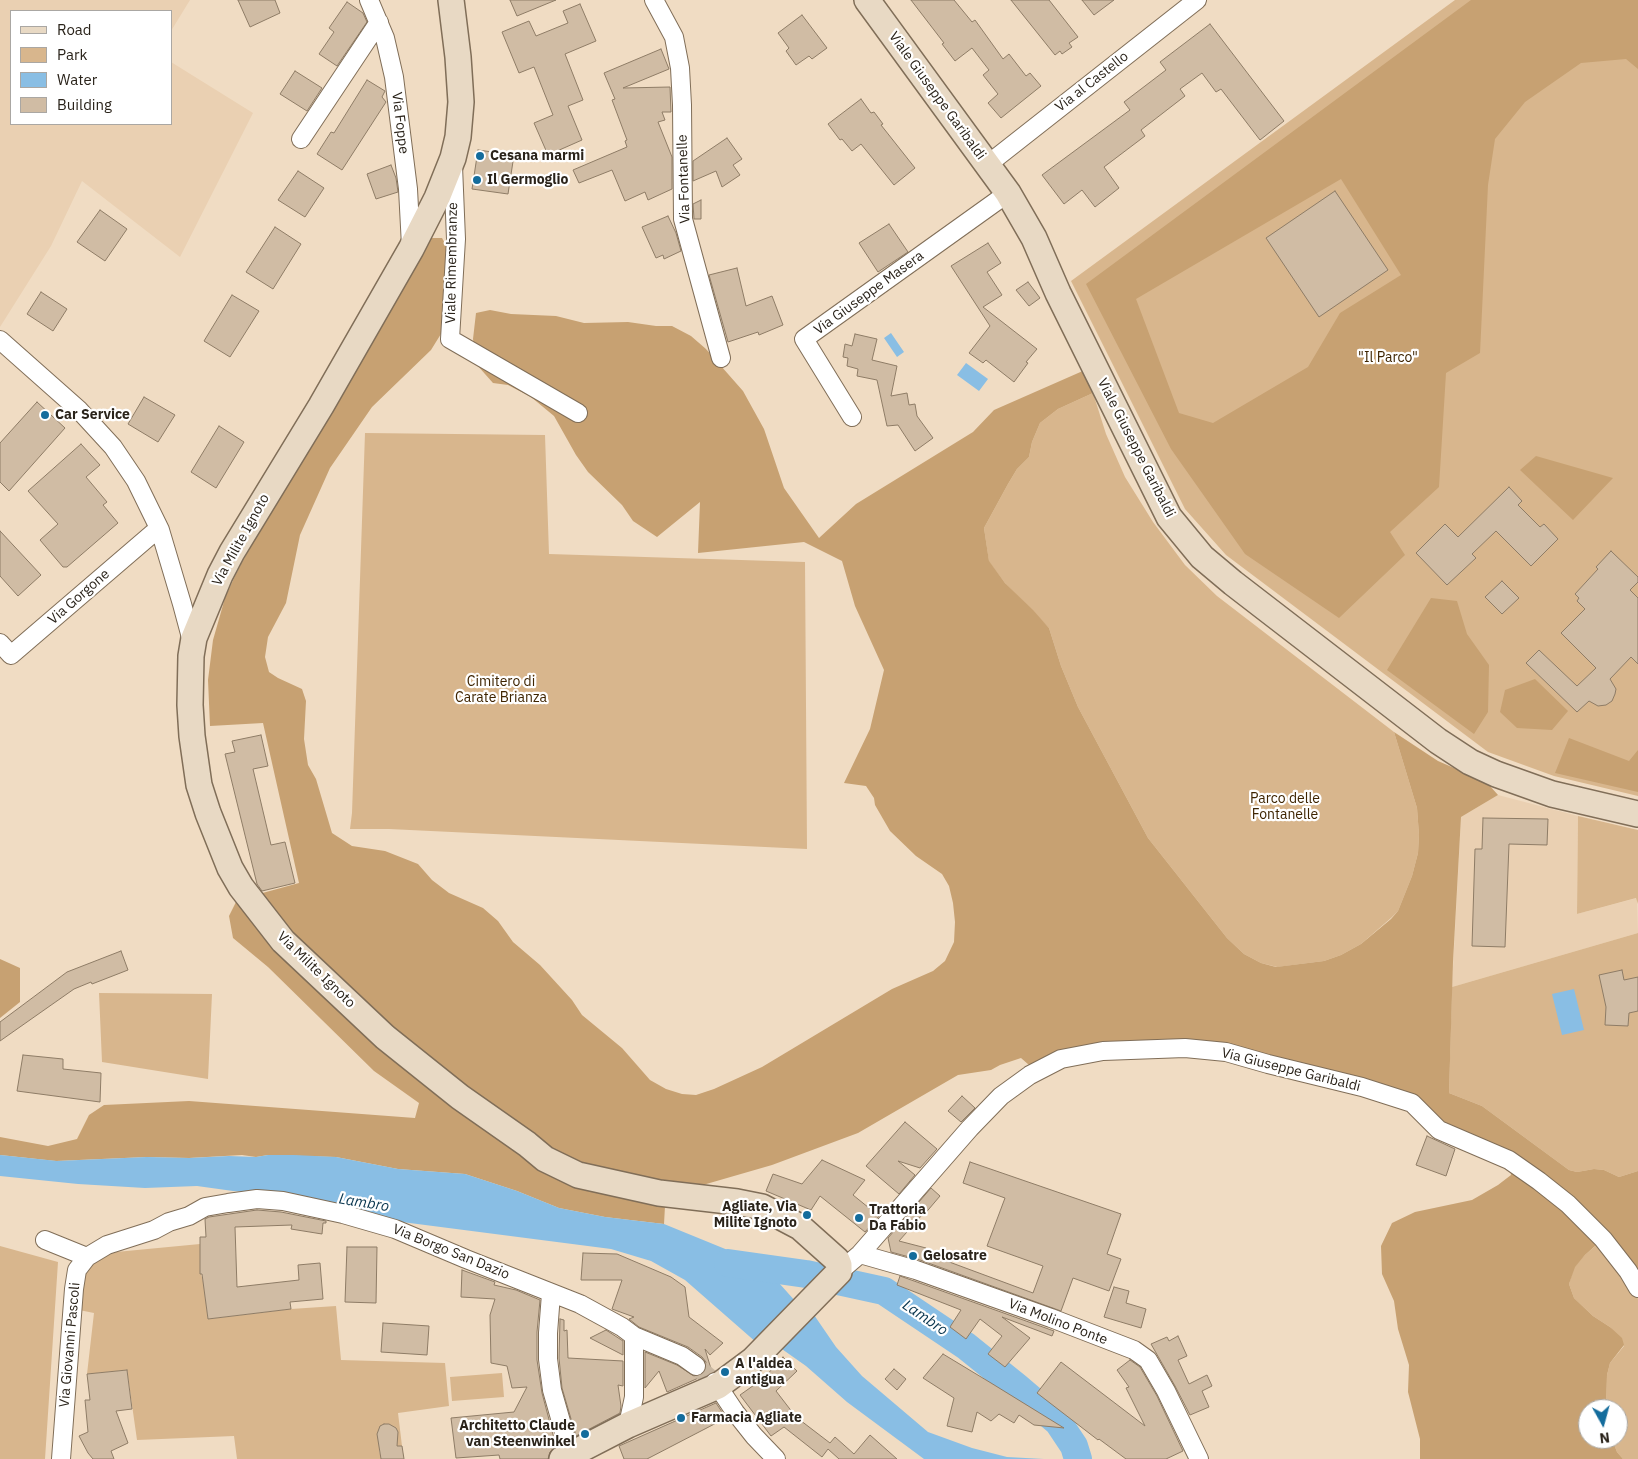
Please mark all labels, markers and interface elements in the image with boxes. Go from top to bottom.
legend [10,10,172,125]
text: Road [57,20,92,39]
street label: Viale Giuseppe Garibaldi [885,29,989,163]
text: Park [57,45,87,64]
street label: Via al Castello [1052,48,1132,116]
text: Water [57,70,97,89]
street label: Via Foppe [388,91,412,155]
text: Building [57,95,112,114]
street label: Via Fontanelle [674,134,694,224]
place label: Cesana marmi [490,148,584,164]
marker: Cesana marmi [474,150,486,162]
place label: Il Germoglio [487,172,568,188]
marker: Il Germoglio [471,174,483,186]
street label: Viale Rimembranze [443,202,461,324]
street label: Via Giuseppe Masera [811,248,927,338]
park label: "Il Parco" [1358,350,1418,366]
street label: Viale Giuseppe Garibaldi [1094,376,1178,520]
place label: Car Service [55,407,130,423]
marker: Car Service [39,409,51,421]
street label: Via Milite Ignoto [209,491,273,589]
street label: Via Gorgone [45,566,113,628]
park label: Cimitero di Carate Brianza [455,674,547,706]
park label: Parco delle Fontanelle [1250,791,1320,824]
street label: Via Milite Ignoto [273,928,359,1012]
street label: Via Giuseppe Garibaldi [1220,1045,1362,1095]
water label: Lambro [338,1190,390,1216]
place label: Agliate, Via Milite Ignoto [714,1199,797,1232]
place label: Trattoria Da Fabio [869,1202,926,1234]
marker: Agliate, Via Milite Ignoto [801,1209,813,1221]
marker: Trattoria Da Fabio [853,1212,865,1224]
street label: Via Borgo San Dazio [390,1221,512,1283]
place label: Gelosatre [923,1248,987,1264]
marker: Gelosatre [907,1250,919,1262]
street label: Via Giovanni Pascoli [56,1282,84,1408]
street label: Via Molino Ponte [1006,1295,1110,1349]
water label: Lambro [899,1296,951,1340]
place label: A l'aldea antigua [735,1356,792,1388]
marker: A l'aldea antigua [719,1366,731,1378]
north arrow [1578,1399,1628,1449]
place label: Farmacia Agliate [691,1410,802,1426]
marker: Farmacia Agliate [675,1412,687,1424]
place label: Architetto Claude van Steenwinkel [459,1418,575,1450]
marker: Architetto Claude van Steenwinkel [579,1428,591,1440]
text: N [1599,1428,1611,1447]

